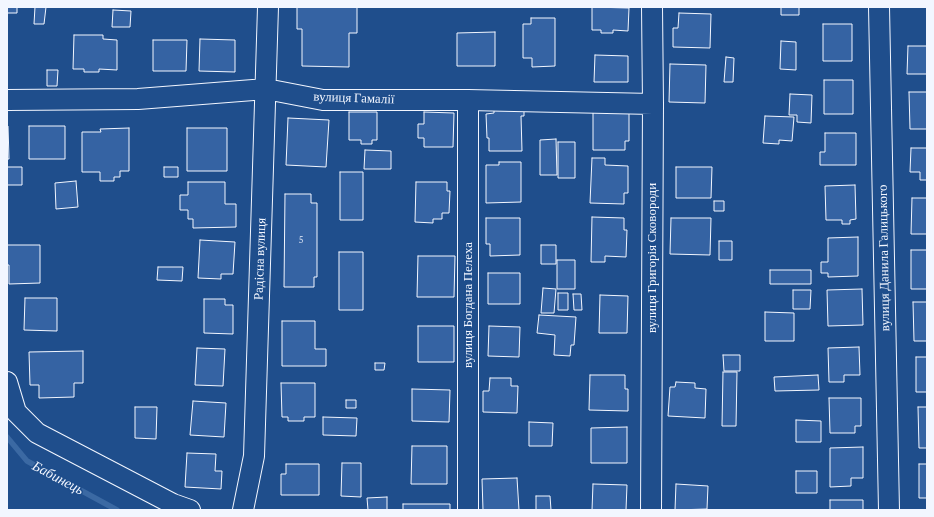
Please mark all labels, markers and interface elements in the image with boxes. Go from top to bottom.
street label: вулиця Гамалії [313,89,395,107]
street label: вулиця Григорія Сковороди [644,183,660,333]
street label: вулиця Данила Галицького [875,184,893,332]
street label: Радісна вулиця [251,218,269,300]
house number: 5 [298,233,304,247]
street label: вулиця Богдана Пелеха [460,242,476,368]
water label: Бабинець [29,457,87,499]

